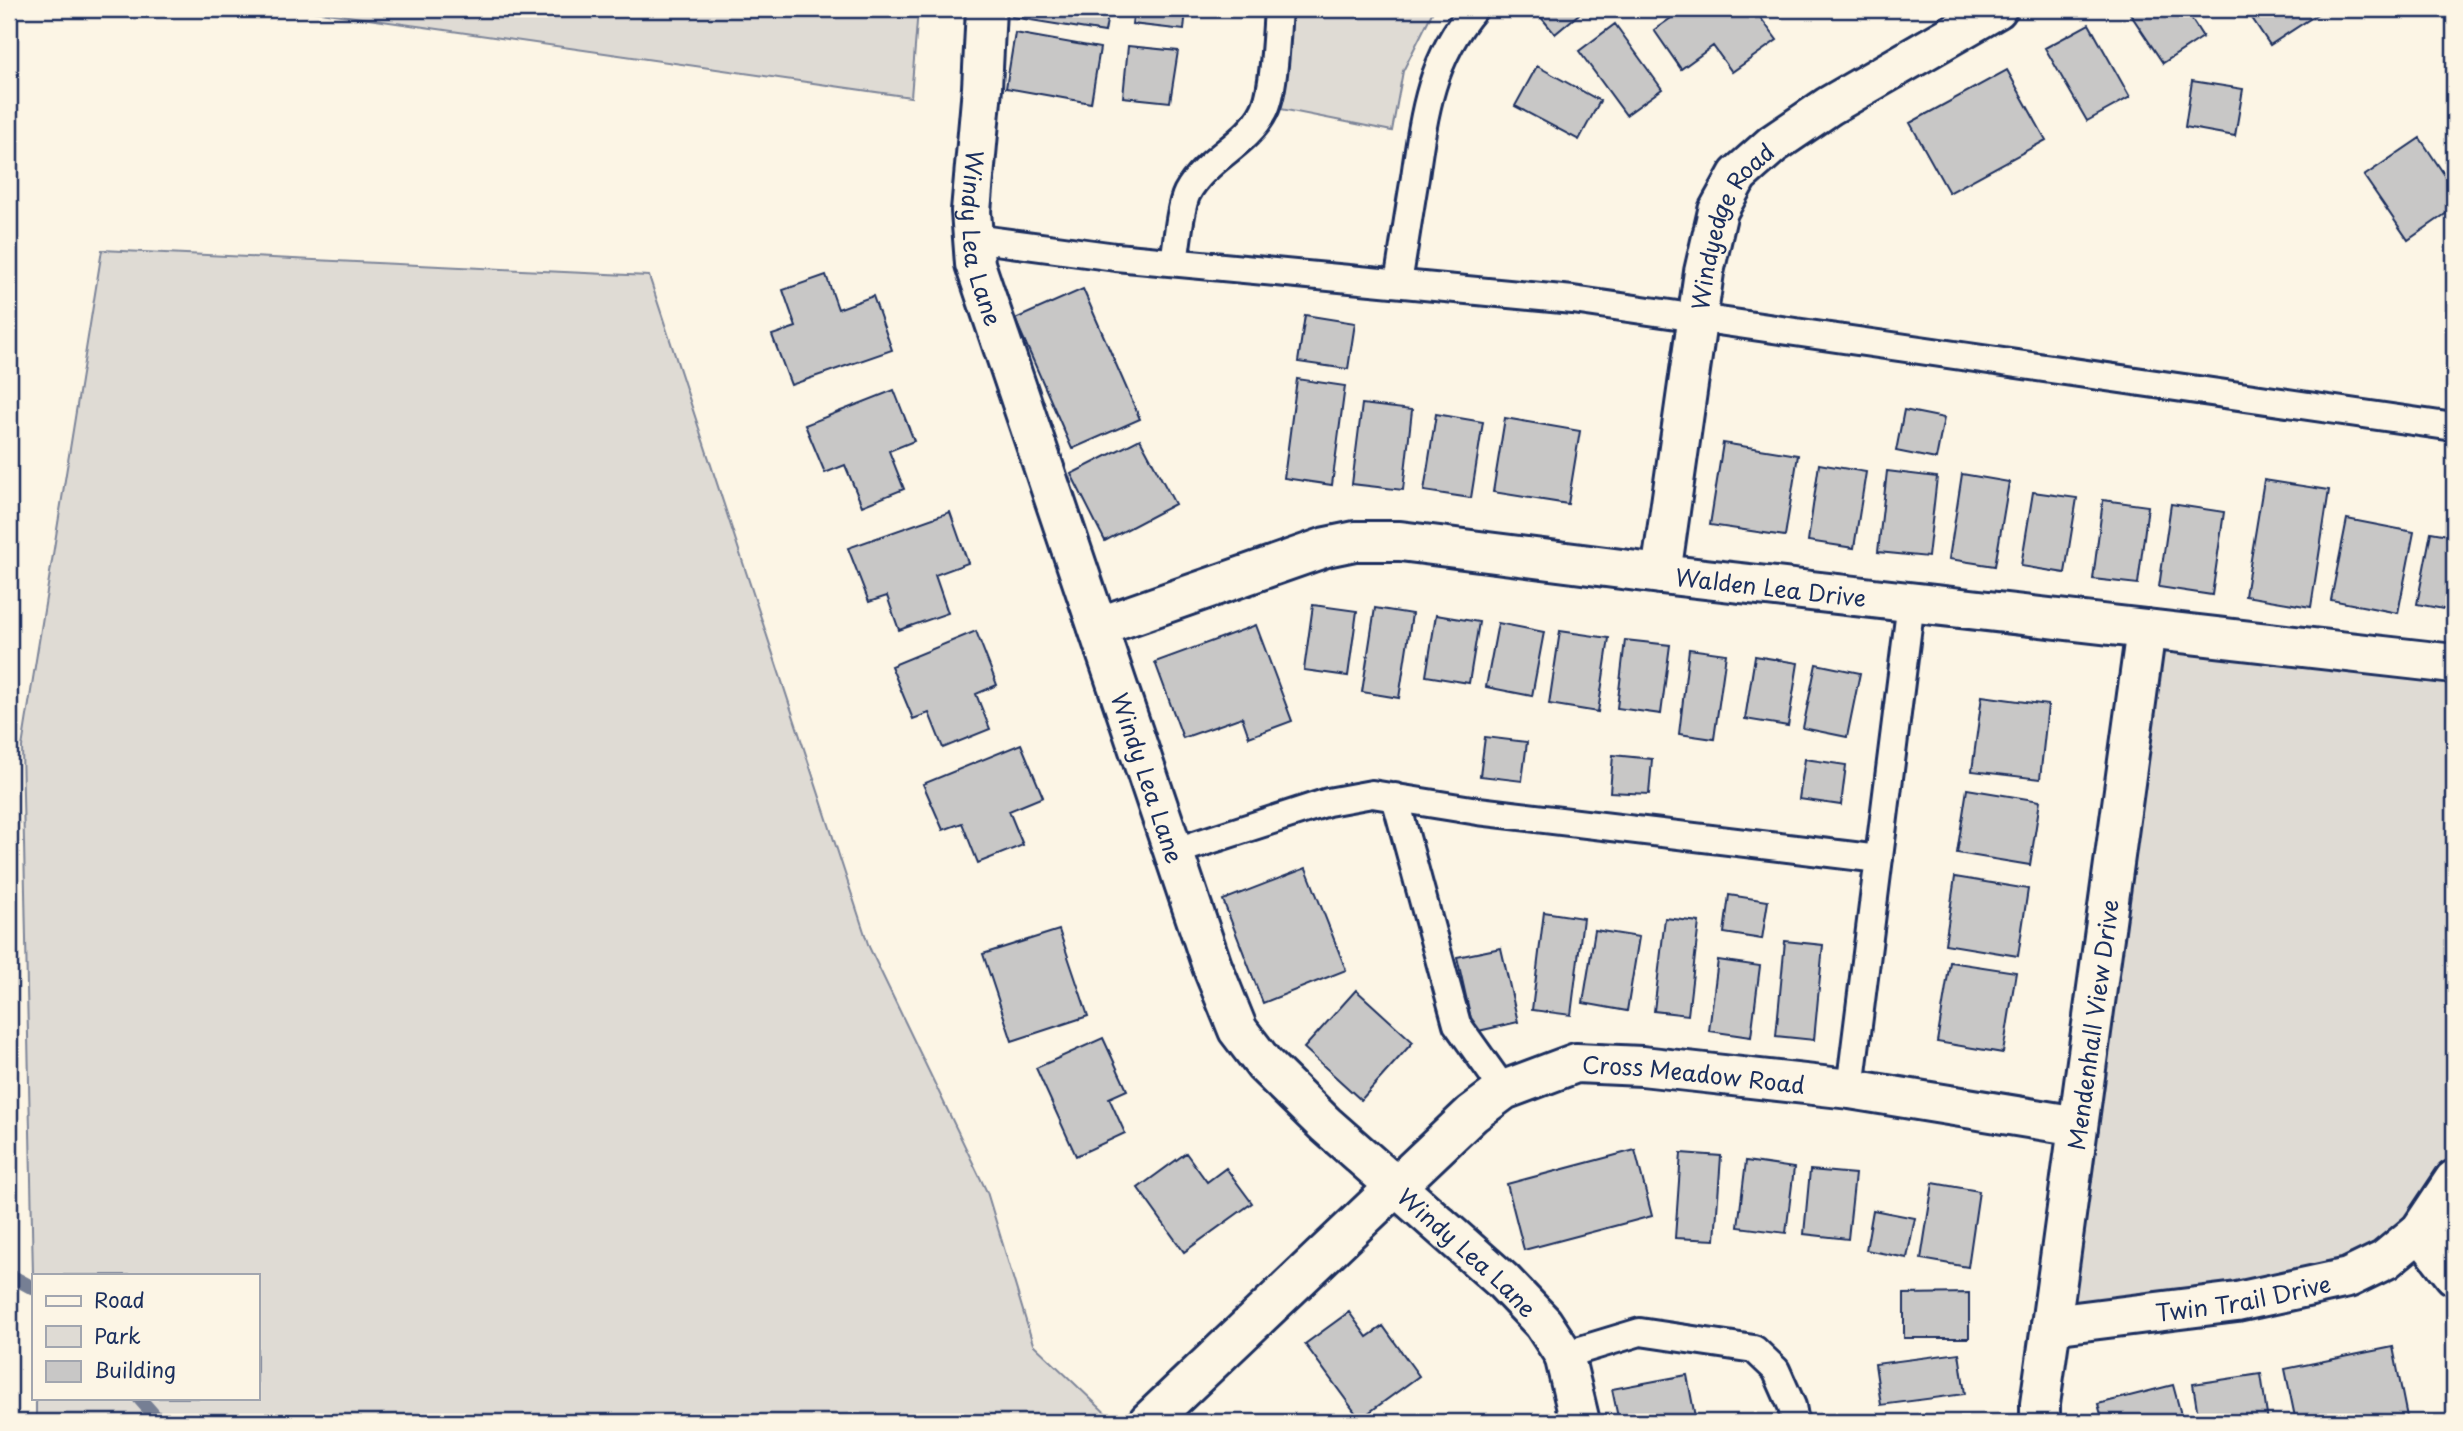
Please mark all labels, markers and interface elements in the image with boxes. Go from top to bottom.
street label: Windyedge Road [1681,134,1781,312]
street label: Windy Lea Lane [953,149,1012,330]
street label: Walden Lea Drive [1674,558,1868,615]
street label: Windy Lea Lane [1103,688,1194,868]
street label: Mendenhall View Drive [2058,897,2126,1152]
street label: Cross Meadow Road [1581,1046,1807,1101]
street label: Windy Lea Lane [1391,1179,1546,1325]
street label: Twin Trail Drive [2153,1265,2334,1329]
legend [32,1274,259,1400]
text: Road [94,1283,145,1315]
text: Park [94,1319,141,1351]
text: Building [94,1353,176,1385]

